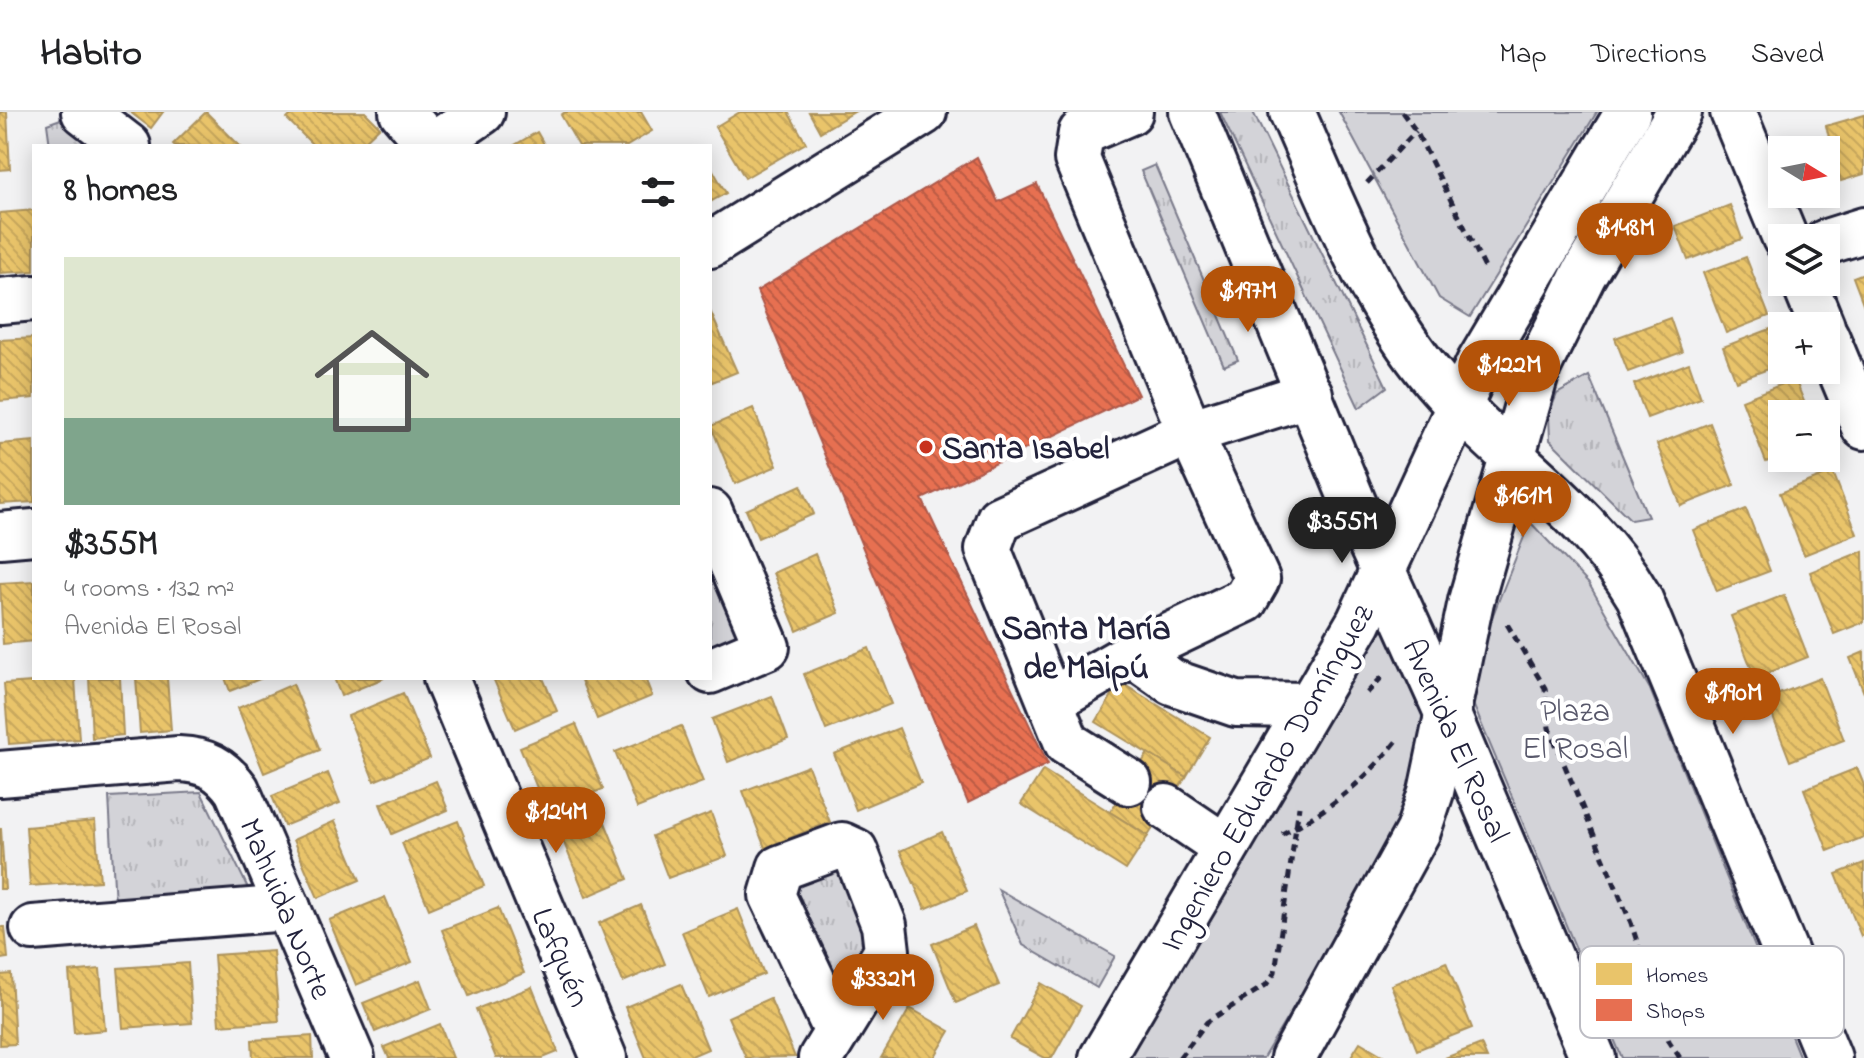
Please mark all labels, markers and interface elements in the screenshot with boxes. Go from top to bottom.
text: Habito [40,27,142,83]
text: Map [1499,35,1547,76]
text: Directions [1591,35,1707,76]
text: Saved [1751,35,1824,76]
north arrow [1768,136,1840,208]
map controls [1768,136,1840,472]
text: 8 homes [64,167,178,217]
icon: filters [636,170,680,214]
pin: $148M [1569,203,1681,271]
text: $148M [1595,210,1655,248]
button: layers [1768,224,1840,296]
pin: $197M [1192,266,1304,334]
text: $197M [1219,273,1277,311]
icon: home [300,309,444,453]
button: + [1768,312,1840,384]
pin: $122M [1453,340,1565,408]
text: $122M [1476,347,1542,385]
button: − [1768,400,1840,472]
place label: Santa Isabel [942,427,1109,474]
marker: Santa Isabel [917,438,935,456]
pin: $161M [1467,471,1579,539]
text: $161M [1493,478,1553,516]
pin: $355M [1286,497,1398,565]
text: $355M [1306,504,1378,542]
text: $355M [64,521,158,571]
text: 4 rooms · 132 m² [64,571,235,609]
street label: Ingeniero Eduardo Domínguez [1150,596,1388,961]
district label: Santa María de Maipú [1001,606,1171,695]
text: Avenida El Rosal [64,609,241,647]
street label: Avenida El Rosal [1388,632,1520,851]
pin: $190M [1677,668,1789,736]
text: $190M [1704,675,1762,713]
park label: Plaza El Rosal [1522,690,1628,774]
pin: $124M [500,787,612,855]
text: $124M [524,794,588,832]
street label: Mahuida Norte [225,812,343,1008]
street label: Lafquén [517,901,601,1015]
legend [1580,946,1844,1038]
pin: $332M [827,954,939,1022]
text: $332M [850,961,916,999]
text: Homes [1646,961,1708,993]
text: Shops [1646,997,1705,1029]

